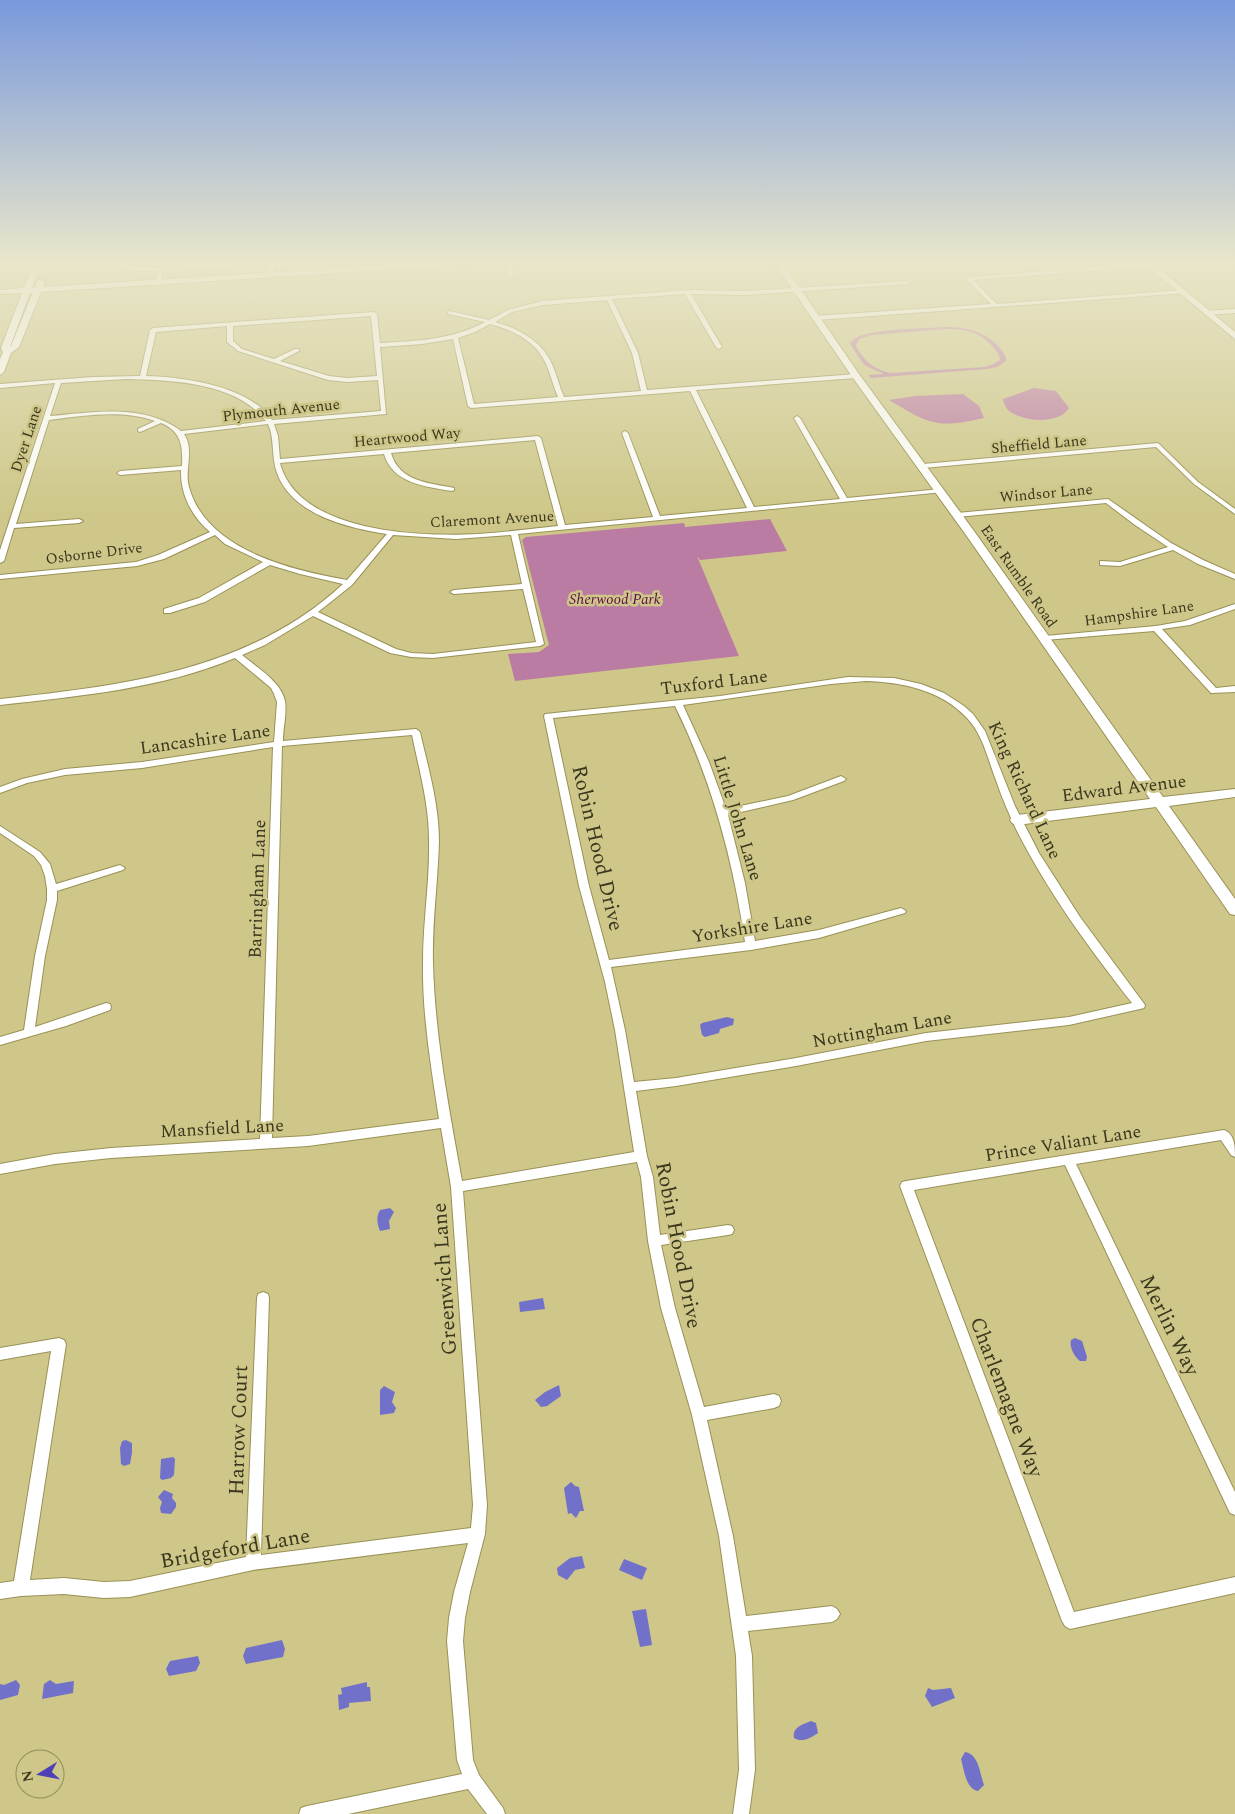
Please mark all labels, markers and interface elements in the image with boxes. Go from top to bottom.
street label: Plymouth Avenue [221,393,341,428]
street label: Dyer Lane [5,403,48,475]
street label: Heartwood Way [353,421,462,454]
street label: Sheffield Lane [990,429,1088,460]
street label: Windsor Lane [998,478,1094,509]
street label: Claremont Avenue [429,505,555,534]
street label: East Rumble Road [974,520,1063,633]
street label: Osborne Drive [44,536,144,571]
park label: Sherwood Park [569,588,661,611]
street label: Hampshire Lane [1083,594,1195,633]
street label: Tuxford Lane [659,663,769,702]
street label: Lancashire Lane [138,717,272,762]
street label: King Richard Lane [981,717,1068,864]
street label: Little John Lane [706,752,769,884]
street label: Robin Hood Drive [562,762,632,934]
street label: Edward Avenue [1060,767,1188,810]
street label: Barringham Lane [242,819,273,959]
street label: Yorkshire Lane [690,905,814,950]
street label: Nottingham Lane [810,1004,954,1055]
street label: Mansfield Lane [159,1112,285,1145]
street label: Prince Valiant Lane [983,1118,1143,1169]
street label: Robin Hood Drive [646,1159,710,1331]
street label: Greenwich Lane [424,1202,466,1356]
street label: Merlin Way [1131,1269,1208,1382]
street label: Charlemagne Way [961,1312,1052,1483]
street label: Harrow Court [221,1364,257,1496]
street label: Bridgeford Lane [158,1520,313,1578]
north arrow [15,1749,65,1799]
text: N [16,1769,39,1784]

